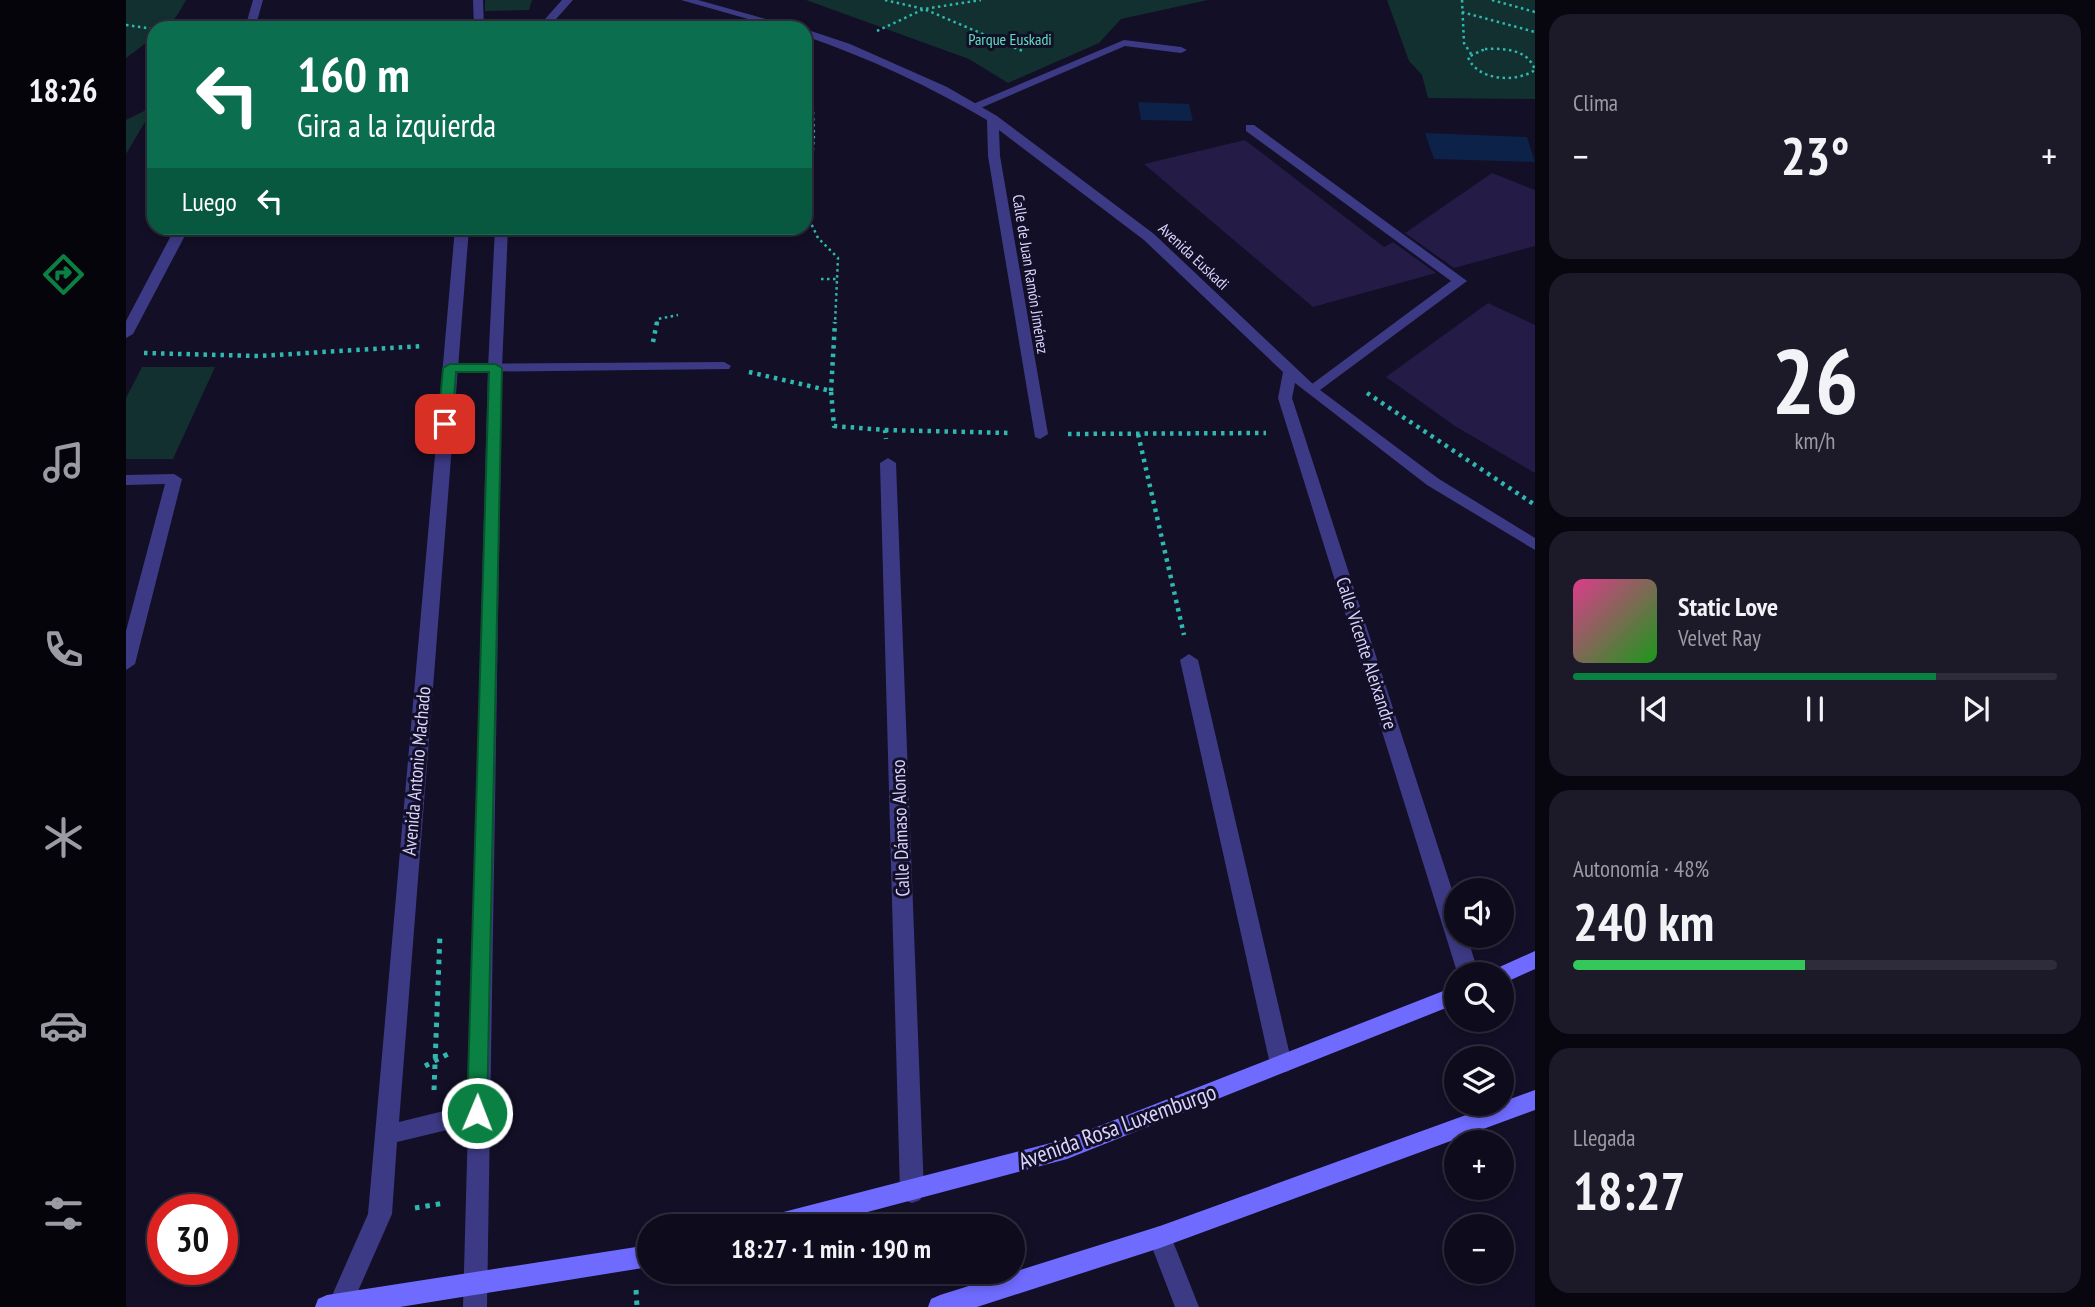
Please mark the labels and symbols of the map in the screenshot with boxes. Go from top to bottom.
park label: Parque Euskadi [968,29,1052,49]
street label: Calle de Juan Ramón Jiménez [1009,193,1054,355]
street label: Avenida Euskadi [1155,218,1233,294]
pin [415,394,475,454]
street label: Calle Vicente Aleixandre [1331,574,1403,732]
street label: Avenida Antonio Machado [397,685,435,857]
street label: Calle Dámaso Alonso [886,759,914,897]
position arrow [440,1076,514,1150]
street label: Avenida Rosa Luxemburgo [1014,1077,1220,1175]
speed limit sign: 30 [147,1194,238,1285]

